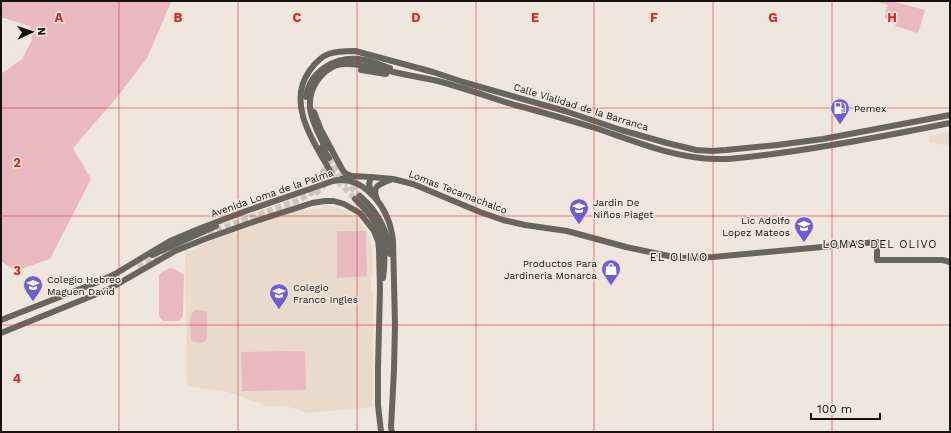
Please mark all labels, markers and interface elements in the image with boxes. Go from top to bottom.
text: A [55,10,64,25]
text: B [174,10,183,25]
text: C [293,10,302,25]
text: D [411,10,421,25]
text: E [531,10,539,25]
text: F [650,10,658,25]
text: G [768,10,778,25]
text: H [887,10,897,25]
north arrow [12,12,52,52]
text: N [35,27,48,36]
street label: Calle Vialidad de la Barranca [512,81,650,133]
fuel station icon: Pemex [829,97,851,125]
place label: Pemex [854,103,886,114]
text: 2 [13,155,21,170]
street label: Avenida Loma de la Palma [209,167,335,219]
street label: Lomas Tecamachalco [407,168,509,216]
school or university icon: Jardin De Niños Piaget [568,197,590,225]
place label: Jardin De Niños Piaget [593,197,654,220]
place label: Lic Adolfo Lopez Mateos [722,215,790,238]
school or university icon: Lic Adolfo Lopez Mateos [793,215,815,243]
district label: LOMAS DEL OLIVO [822,238,938,251]
district label: EL OLIVO [650,251,708,264]
place label: Productos Para Jardineria Monarca [504,258,597,281]
shop icon: Productos Para Jardineria Monarca [600,258,622,286]
text: 3 [13,263,21,278]
school or university icon: Colegio Hebreo Maguen David [22,274,44,302]
place label: Colegio Hebreo Maguen David [47,274,121,297]
school or university icon: Colegio Franco Ingles [268,282,290,310]
place label: Colegio Franco Ingles [293,282,358,305]
text: 4 [13,371,22,386]
scale bar [811,395,880,421]
text: 100 m [817,402,852,416]

